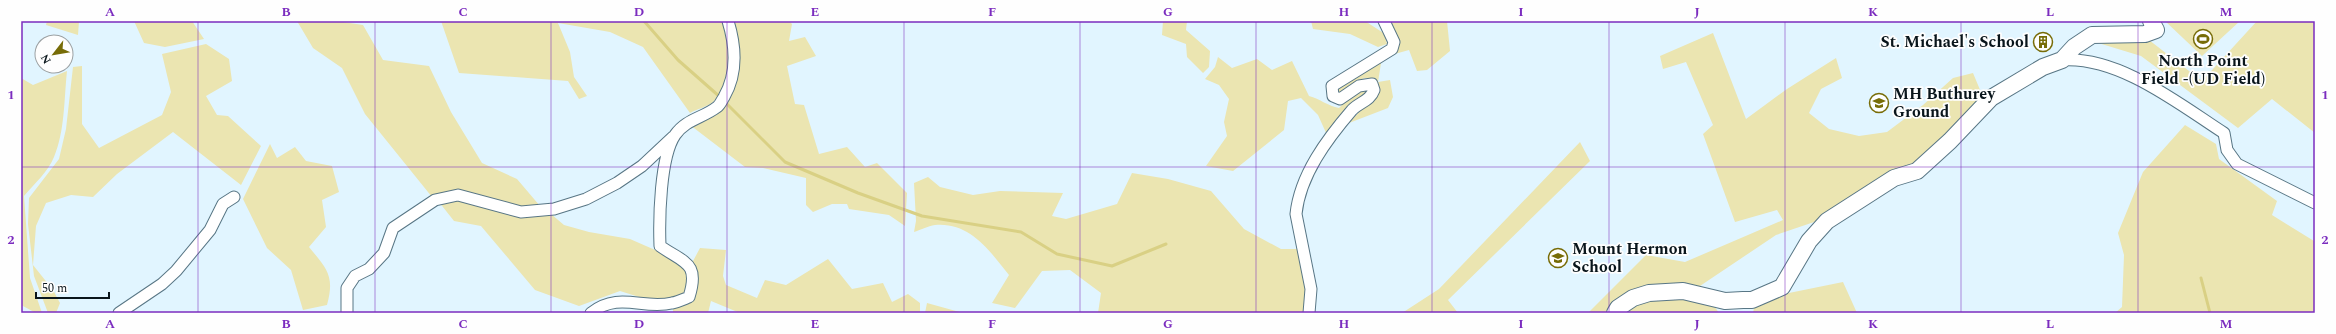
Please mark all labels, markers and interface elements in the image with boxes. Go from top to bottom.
text: A [105,2,115,22]
text: B [281,2,291,22]
text: C [458,2,468,22]
text: D [634,2,644,22]
text: E [811,2,820,22]
text: F [988,2,996,22]
text: G [1163,2,1173,22]
text: H [1339,2,1350,22]
text: I [1518,2,1524,22]
text: J [1694,2,1700,22]
text: K [1868,2,1878,22]
text: L [2046,2,2054,22]
text: M [2220,2,2233,22]
sports icon: North Point Field -(UD Field) [2192,28,2214,50]
place label: St. Michael's School [1880,30,2029,54]
building icon: St. Michael's School [2032,31,2054,53]
north arrow [34,34,74,74]
place label: North Point Field -(UD Field) [2141,49,2265,91]
text: N [36,51,55,67]
place label: MH Buthurey Ground [1893,82,1996,124]
text: 1 [7,85,15,105]
text: 1 [2321,85,2329,105]
school or university icon: MH Buthurey Ground [1868,92,1890,114]
text: 2 [7,230,15,250]
text: 2 [2321,230,2329,250]
place label: Mount Hermon School [1572,237,1687,279]
school or university icon: Mount Hermon School [1547,247,1569,269]
scale bar [36,274,109,300]
text: 50 m [42,279,67,298]
text: A [105,314,115,334]
text: B [281,314,291,334]
text: C [458,314,468,334]
text: D [634,314,644,334]
text: E [811,314,820,334]
text: F [988,314,996,334]
text: G [1163,314,1173,334]
text: H [1339,314,1350,334]
text: I [1518,314,1524,334]
text: J [1694,314,1700,334]
text: K [1868,314,1878,334]
text: L [2046,314,2054,334]
text: M [2220,314,2233,334]

